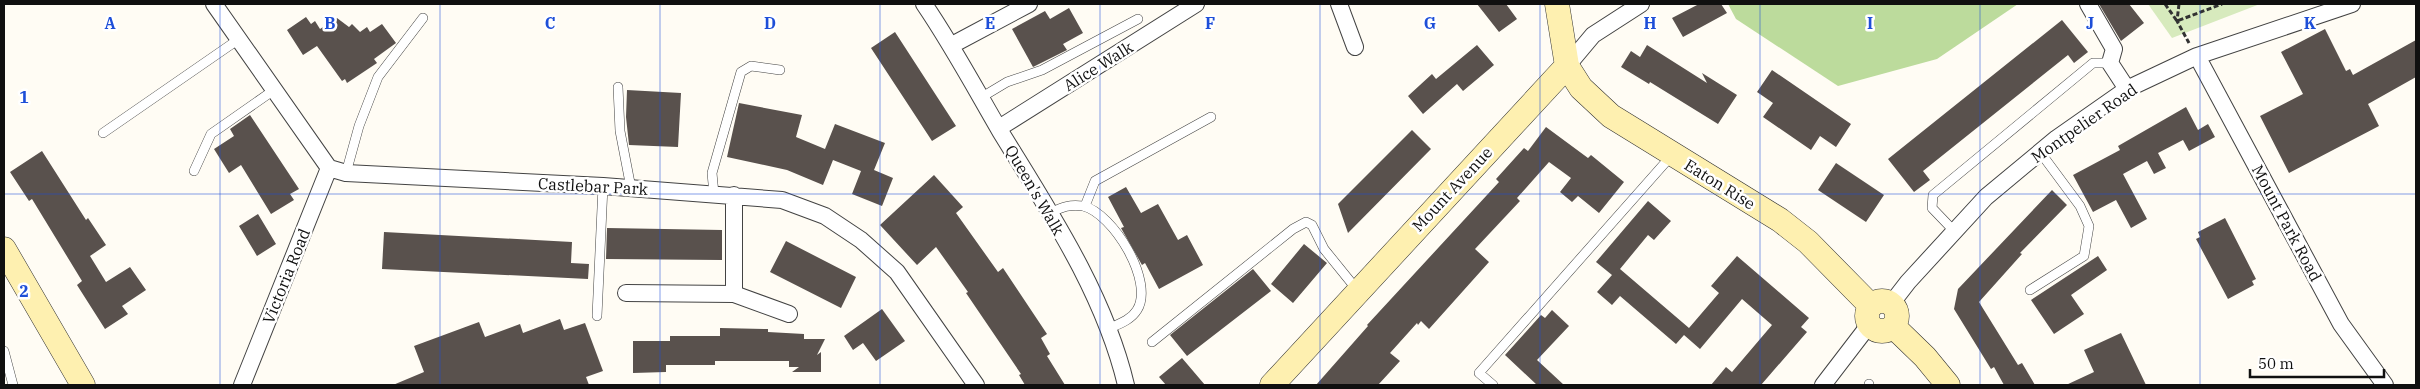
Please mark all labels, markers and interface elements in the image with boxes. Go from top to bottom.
text: A [104,13,116,33]
text: B [324,13,336,33]
text: C [545,13,555,33]
text: D [764,13,776,33]
text: E [985,13,995,33]
text: F [1205,13,1215,33]
text: G [1424,13,1436,33]
text: H [1644,13,1657,33]
text: I [1867,13,1873,33]
text: J [2086,13,2094,33]
text: K [2304,13,2317,33]
street label: Alice Walk [1059,36,1137,95]
street label: Montpelier Road [2027,79,2141,167]
text: 1 [19,87,29,107]
street label: Queen's Walk [1001,141,1069,239]
street label: Mount Avenue [1408,142,1496,236]
street label: Eaton Rise [1681,154,1759,214]
street label: Mount Park Road [2248,161,2326,285]
street label: Castlebar Park [538,173,649,199]
street label: Victoria Road [258,225,314,327]
text: 2 [19,281,29,301]
scale bar [2250,346,2384,378]
text: 50 m [2258,354,2294,373]

